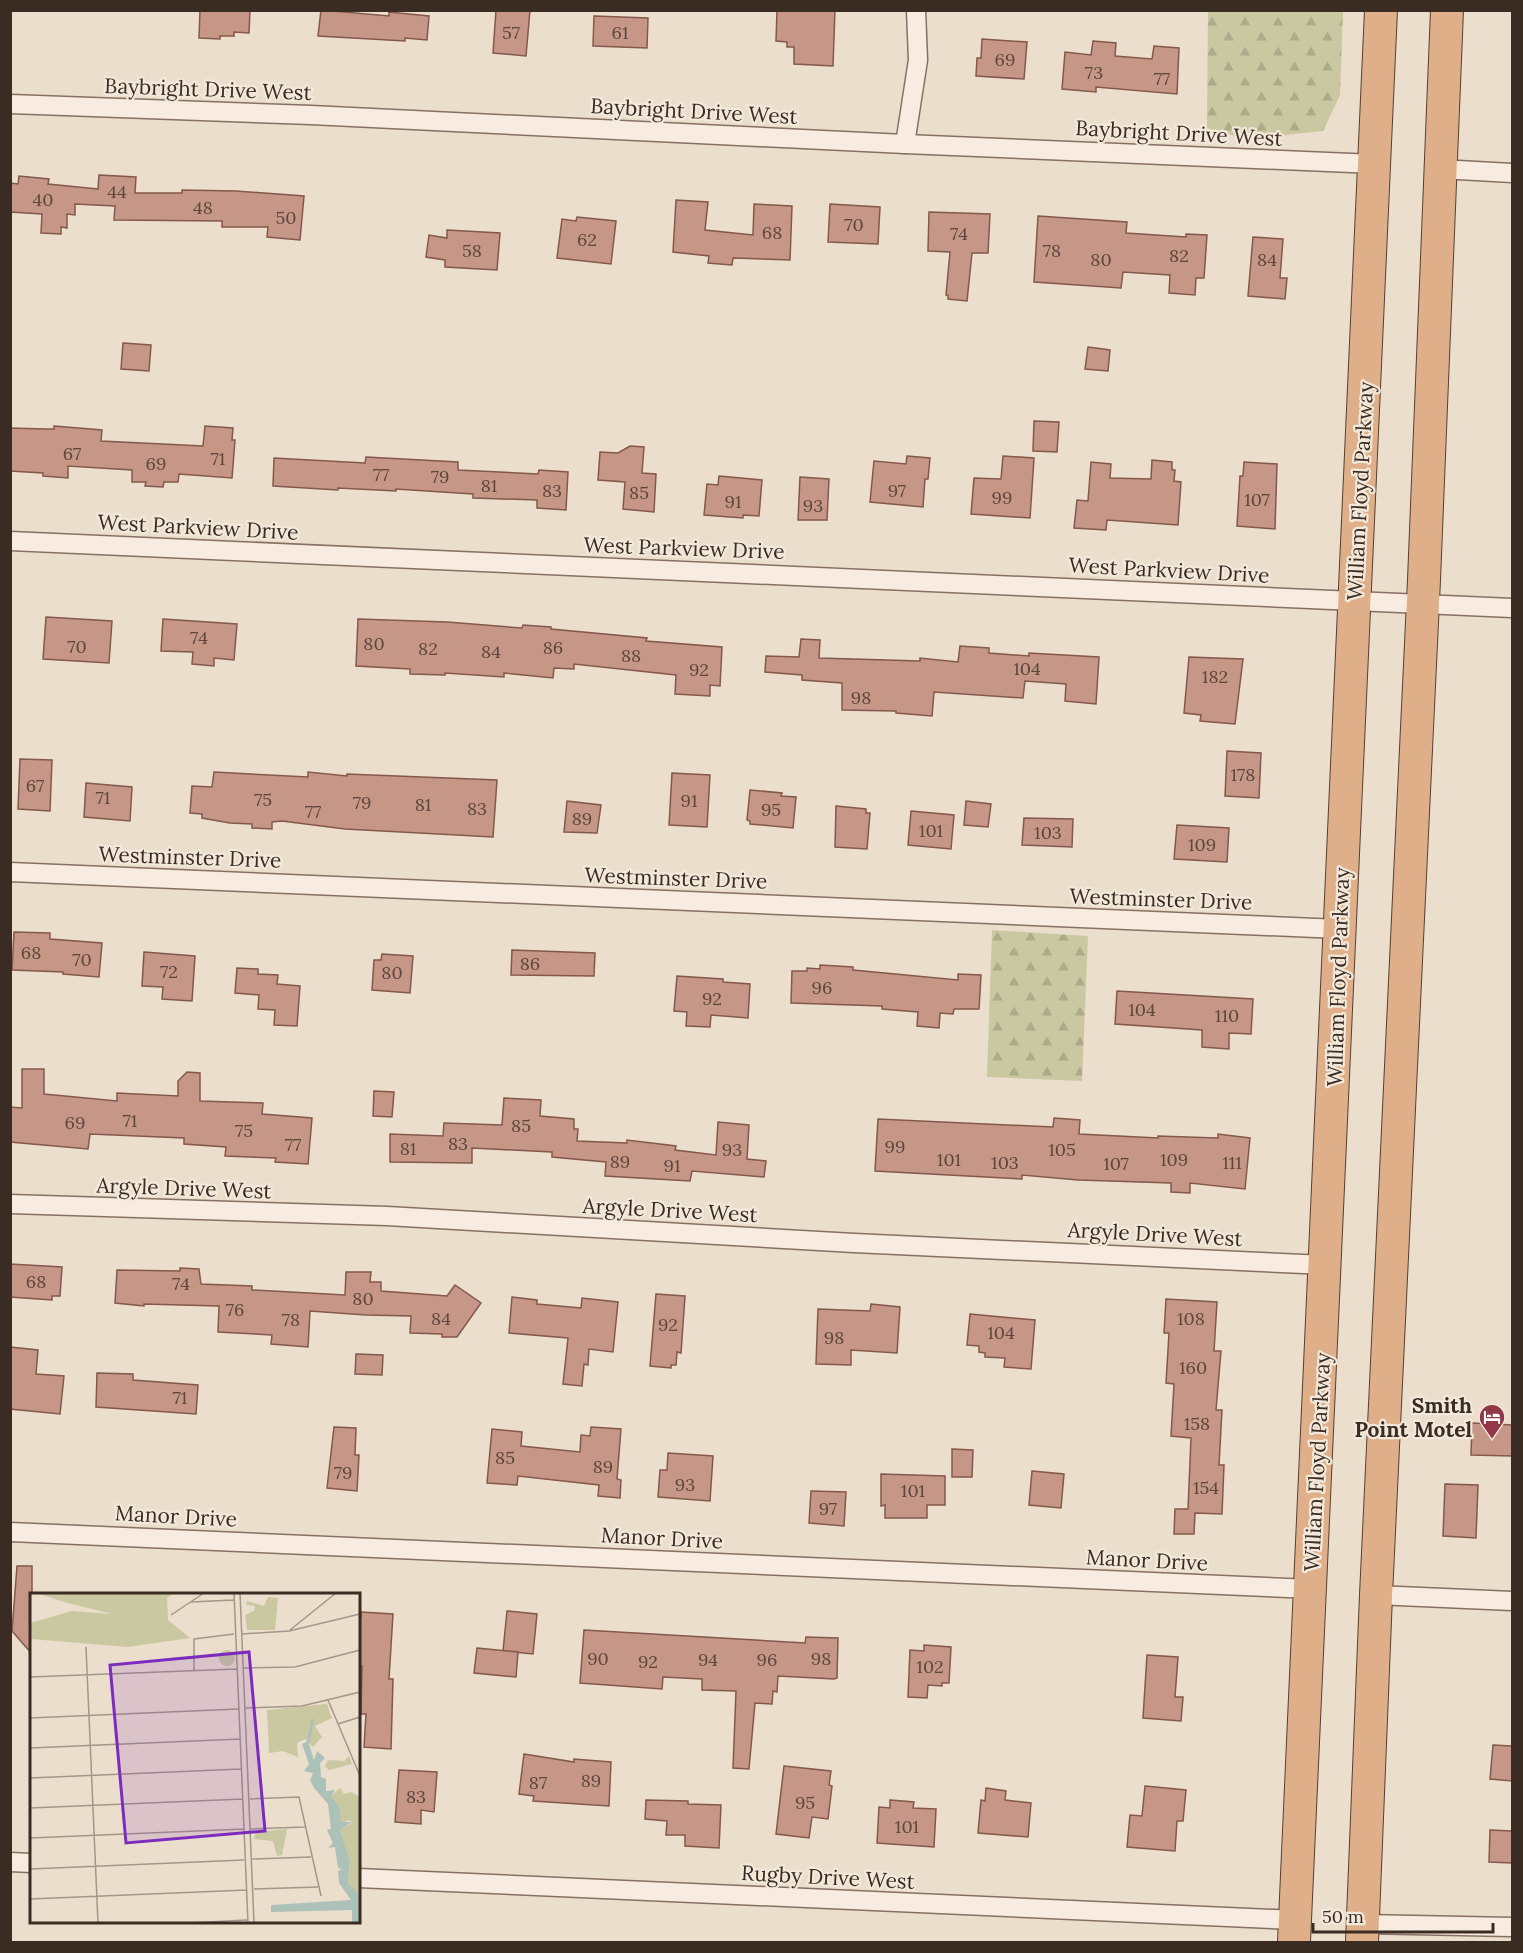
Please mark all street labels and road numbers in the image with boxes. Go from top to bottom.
street label: Baybright Drive West [104,72,313,106]
street label: Baybright Drive West [590,92,799,130]
street label: Baybright Drive West [1075,114,1284,152]
street label: William Floyd Parkway [1341,381,1379,601]
street label: West Parkview Drive [97,508,299,546]
street label: West Parkview Drive [583,531,785,565]
street label: West Parkview Drive [1068,551,1270,589]
street label: Westminster Drive [98,840,282,874]
street label: Westminster Drive [584,861,768,895]
street label: William Floyd Parkway [1321,867,1355,1087]
street label: Westminster Drive [1069,882,1253,916]
street label: Argyle Drive West [95,1171,273,1205]
street label: Argyle Drive West [581,1192,759,1228]
street label: Argyle Drive West [1066,1216,1244,1252]
street label: William Floyd Parkway [1298,1352,1336,1572]
street label: Manor Drive [114,1499,238,1533]
street label: Manor Drive [600,1521,724,1555]
street label: Manor Drive [1085,1543,1209,1577]
street label: Rugby Drive West [740,1859,916,1895]

